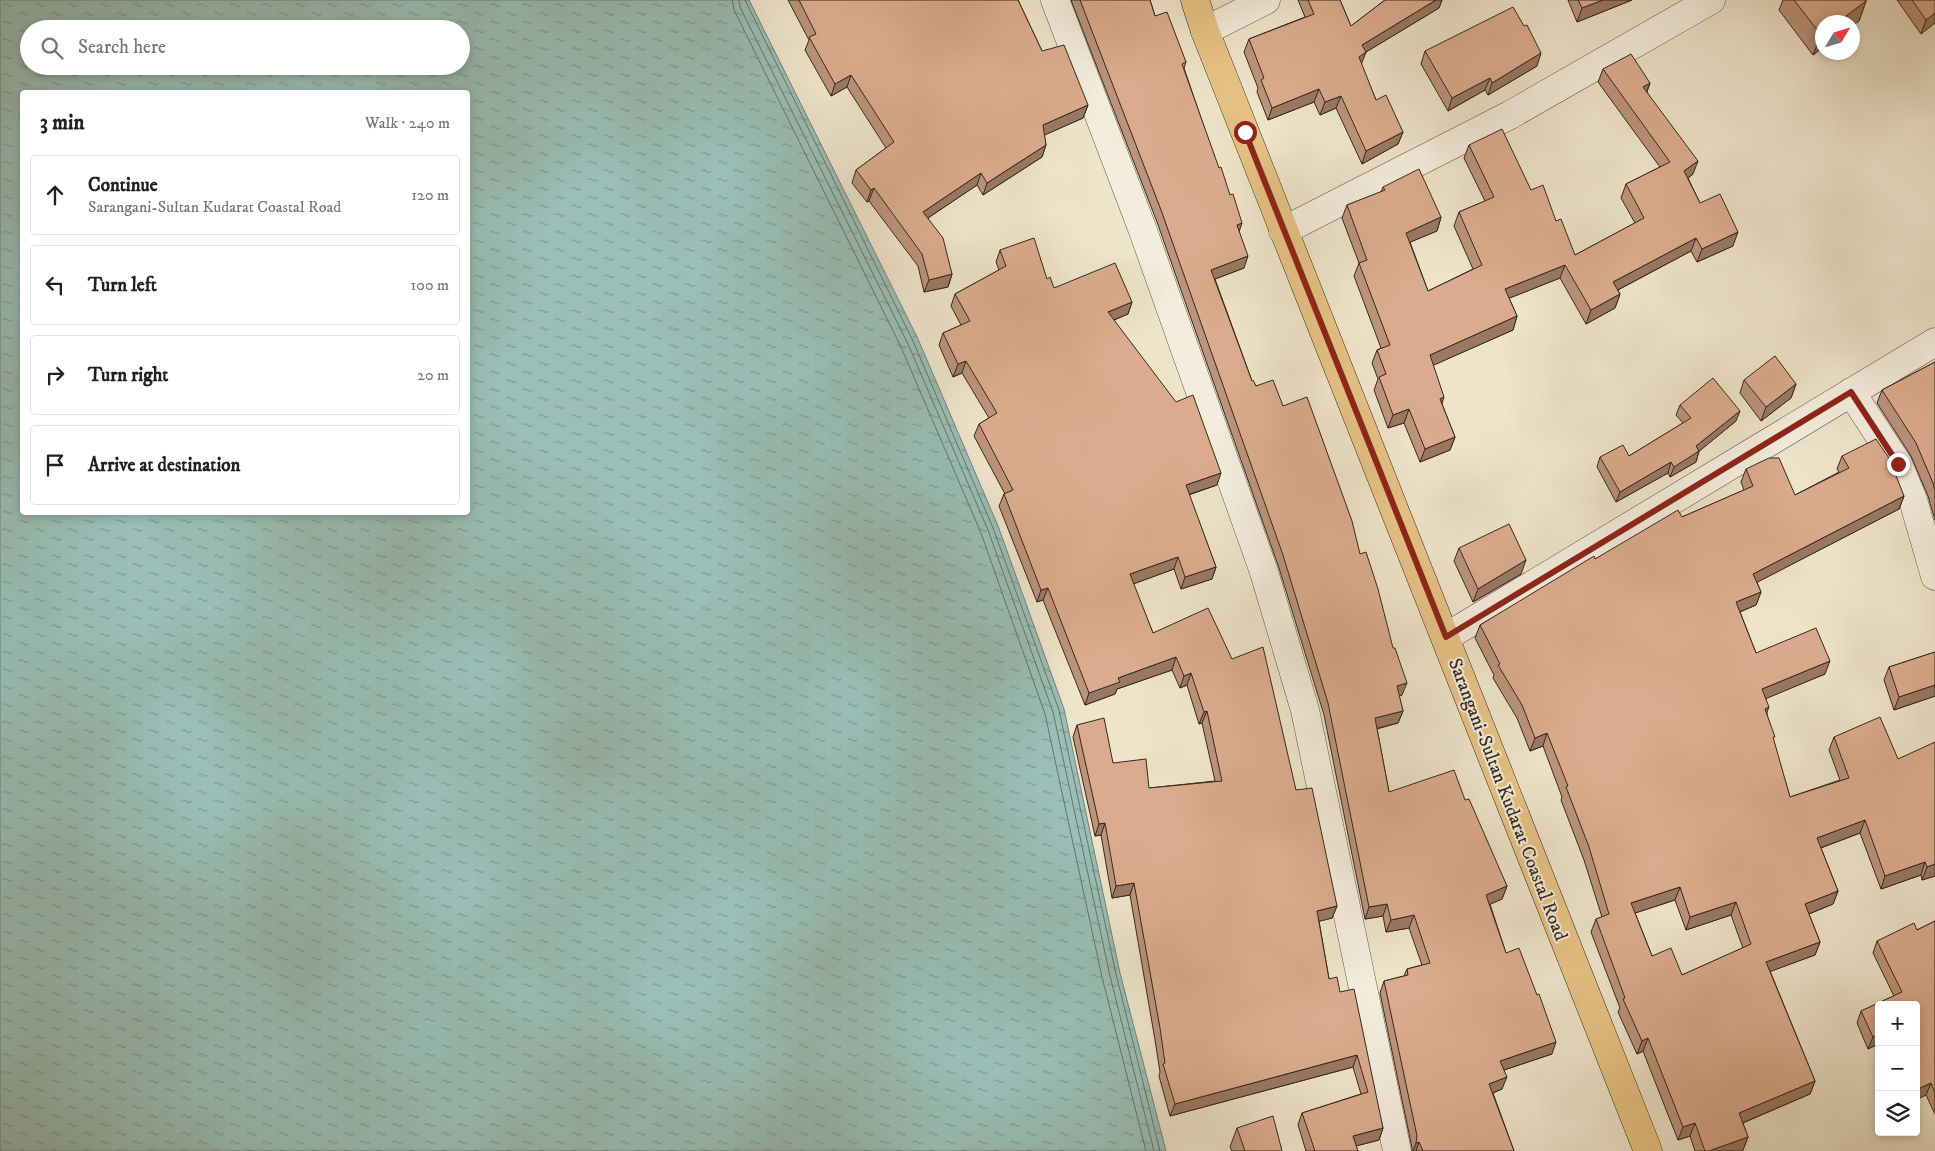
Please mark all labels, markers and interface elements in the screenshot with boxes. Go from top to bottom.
north arrow [1815,15,1860,60]
search box [20,20,470,75]
icon: search [38,34,66,62]
text: Search here [78,36,166,59]
text: 3 min [40,110,85,136]
text: Walk · 240 m [365,113,450,133]
route start [1234,121,1257,144]
text: Continue [88,174,158,197]
icon: ahead [41,181,69,209]
text: 120 m [411,185,449,205]
text: Sarangani-Sultan Kudarat Coastal Road [88,197,341,217]
icon: left [41,271,69,299]
text: Turn left [88,274,157,297]
text: 100 m [411,275,449,295]
icon: right [41,361,69,389]
text: Turn right [88,364,168,387]
text: 20 m [417,365,449,385]
icon: arrive [41,451,69,479]
route end [1887,453,1910,476]
text: Arrive at destination [88,454,240,477]
street label: Sarangani-Sultan Kudarat Coastal Road [1443,655,1572,944]
map controls [1875,1001,1920,1136]
button: + [1875,1001,1920,1046]
button: − [1875,1046,1920,1091]
button: layers [1875,1091,1920,1136]

